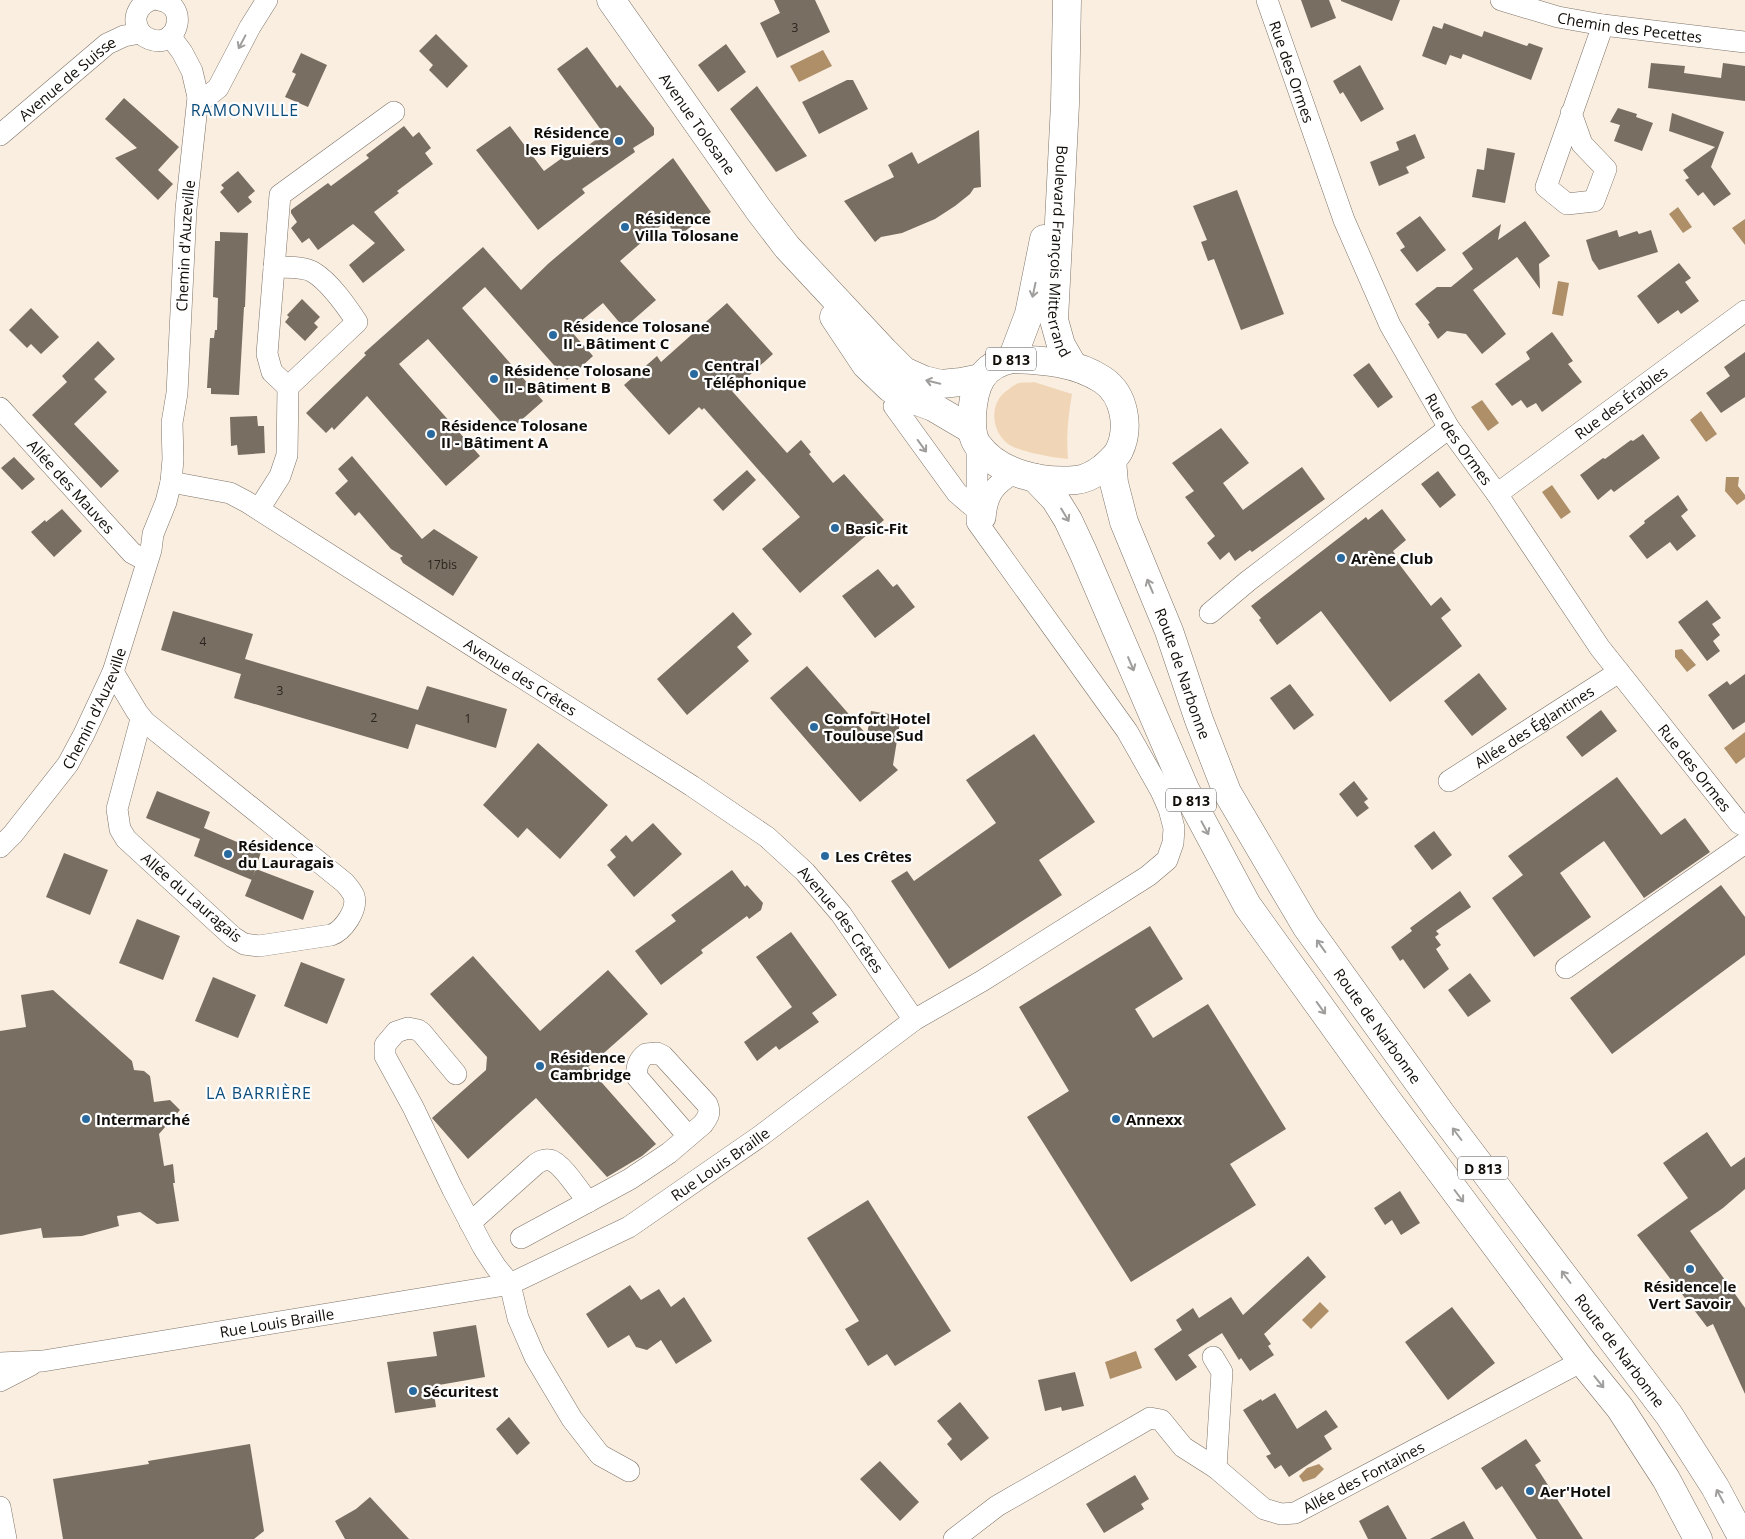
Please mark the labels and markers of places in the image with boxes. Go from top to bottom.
place label: Résidence les Figuiers [525,122,609,159]
marker: Résidence les Figuiers [613,135,625,147]
place label: Résidence Villa Tolosane [635,208,739,245]
marker: Résidence Villa Tolosane [619,221,631,233]
place label: Résidence Tolosane II - Bâtiment C [563,316,710,353]
marker: Résidence Tolosane II - Bâtiment C [547,329,559,341]
place label: Central Téléphonique [704,355,806,392]
place label: Résidence Tolosane II - Bâtiment B [504,360,651,397]
marker: Central Téléphonique [688,368,700,380]
marker: Résidence Tolosane II - Bâtiment B [488,373,500,385]
place label: Résidence Tolosane II - Bâtiment A [441,415,588,452]
marker: Résidence Tolosane II - Bâtiment A [425,428,437,440]
place label: Basic-Fit [845,518,909,538]
marker: Basic-Fit [829,522,841,534]
place label: Arène Club [1351,548,1433,568]
marker: Arène Club [1335,552,1347,564]
place label: Comfort Hotel Toulouse Sud [824,708,931,745]
marker: Comfort Hotel Toulouse Sud [808,721,820,733]
place label: Résidence du Lauragais [238,835,334,872]
place label: Les Crêtes [835,846,912,866]
marker: Résidence du Lauragais [222,848,234,860]
marker: Les Crêtes [819,850,831,862]
place label: Résidence Cambridge [550,1047,631,1084]
marker: Résidence Cambridge [534,1060,546,1072]
place label: Intermarché [96,1109,190,1129]
place label: Annexx [1126,1109,1183,1129]
marker: Intermarché [80,1113,92,1125]
marker: Annexx [1110,1113,1122,1125]
marker: Résidence le Vert Savoir [1684,1263,1696,1275]
place label: Résidence le Vert Savoir [1644,1276,1737,1313]
place label: Sécuritest [423,1381,499,1401]
marker: Sécuritest [407,1385,419,1397]
place label: Aer'Hotel [1540,1481,1611,1501]
marker: Aer'Hotel [1524,1485,1536,1497]

